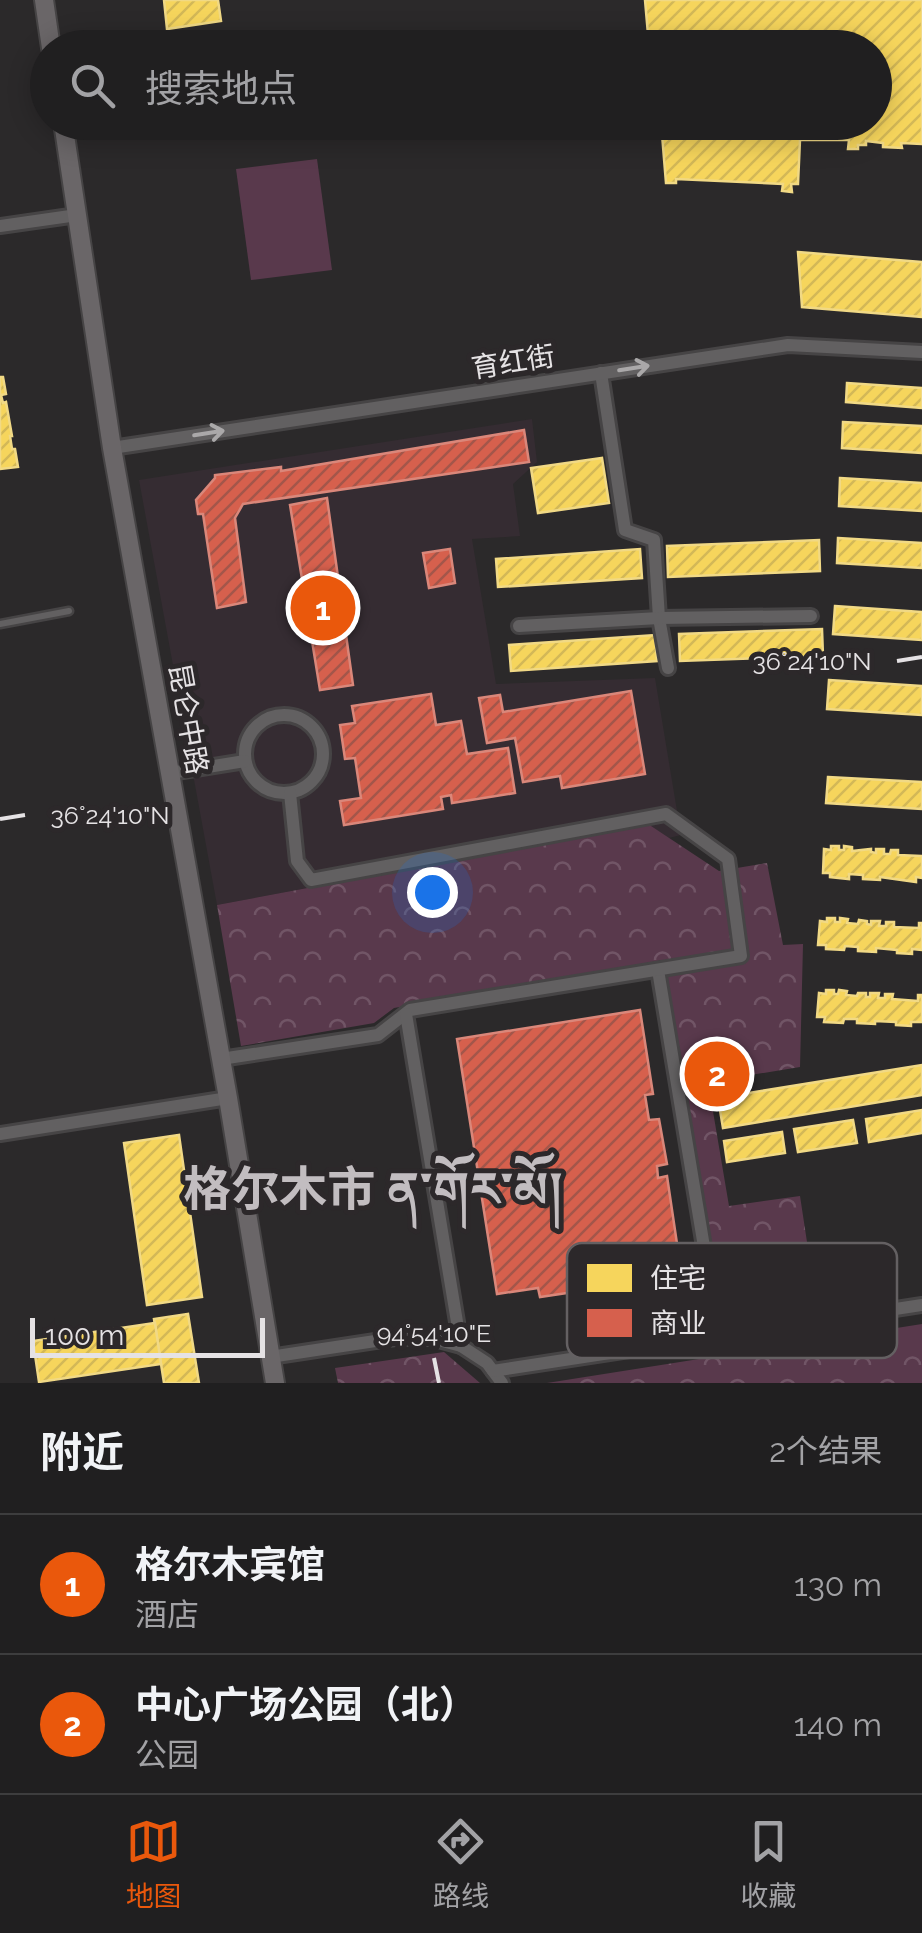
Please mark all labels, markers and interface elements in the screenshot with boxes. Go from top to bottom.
search box [30,30,892,140]
icon: search [65,58,120,113]
text: 搜索地点 [145,66,297,111]
street label: 育红街 [469,339,557,385]
one-way arrow [617,359,649,377]
one-way arrow [192,424,224,442]
pin: 1 [290,570,356,646]
text: 36°24'10"N [753,646,872,676]
street label: 昆仑中路 [162,661,214,777]
text: 36°24'10"N [51,800,170,830]
your location [407,867,458,918]
pin: 2 [684,1036,750,1112]
district label: 格尔木市 ན་གོར་མོ། [183,1152,563,1230]
legend [567,1243,897,1358]
text: 住宅 [650,1262,706,1295]
text: 商业 [650,1307,706,1340]
scale bar [30,1313,265,1358]
text: 94°54'10"E [377,1318,491,1348]
text: 100 m [45,1319,124,1352]
text: 附近 [40,1428,124,1477]
text: 2个结果 [769,1432,882,1469]
text: 格尔木宾馆 [135,1542,325,1587]
text: 1 [65,1566,80,1603]
text: 130 m [794,1566,882,1603]
text: 酒店 [135,1596,199,1633]
text: 中心广场公园（北） [135,1682,477,1727]
text: 2 [63,1706,82,1743]
text: 140 m [794,1706,882,1743]
text: 公园 [135,1736,199,1773]
tab: 地图 [126,1814,182,1914]
tab: 路线 [433,1814,489,1914]
tab: 收藏 [740,1814,796,1914]

